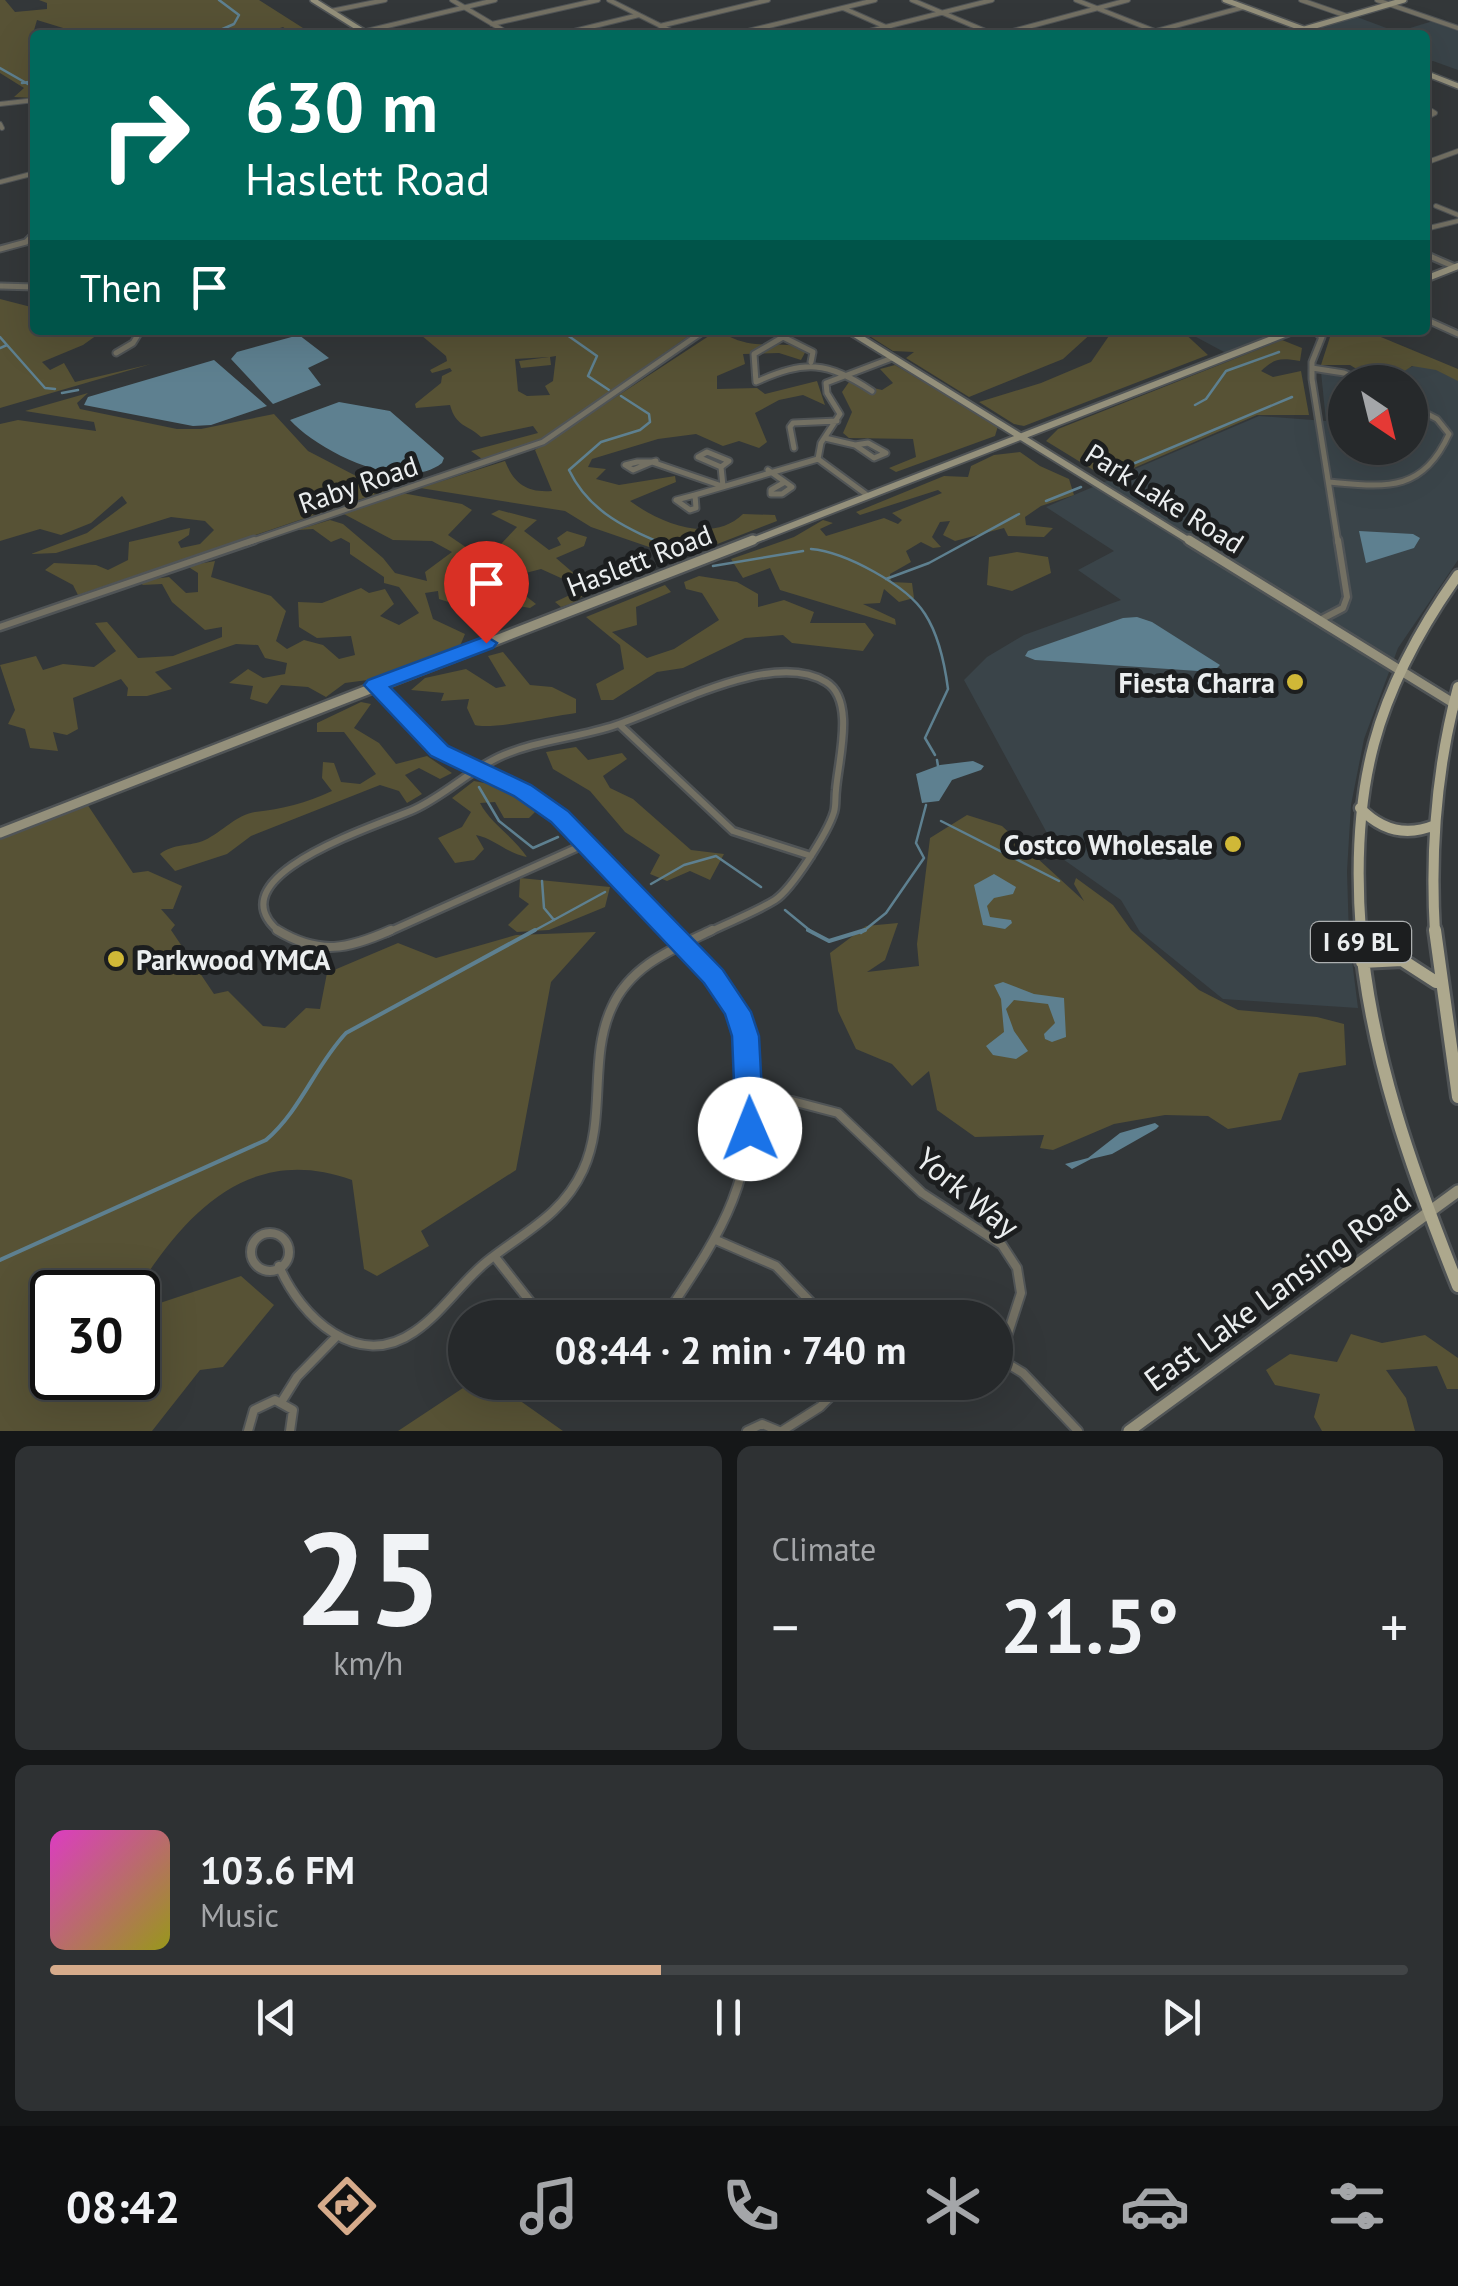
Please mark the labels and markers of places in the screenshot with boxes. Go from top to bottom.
pin [444,541,529,644]
place label: Fiesta Charra [1118,664,1275,701]
marker: Fiesta Charra [1284,671,1306,693]
place label: Costco Wholesale [1004,826,1213,863]
marker: Costco Wholesale [1222,833,1244,855]
place label: Parkwood YMCA [136,941,330,978]
marker: Parkwood YMCA [105,948,127,970]

